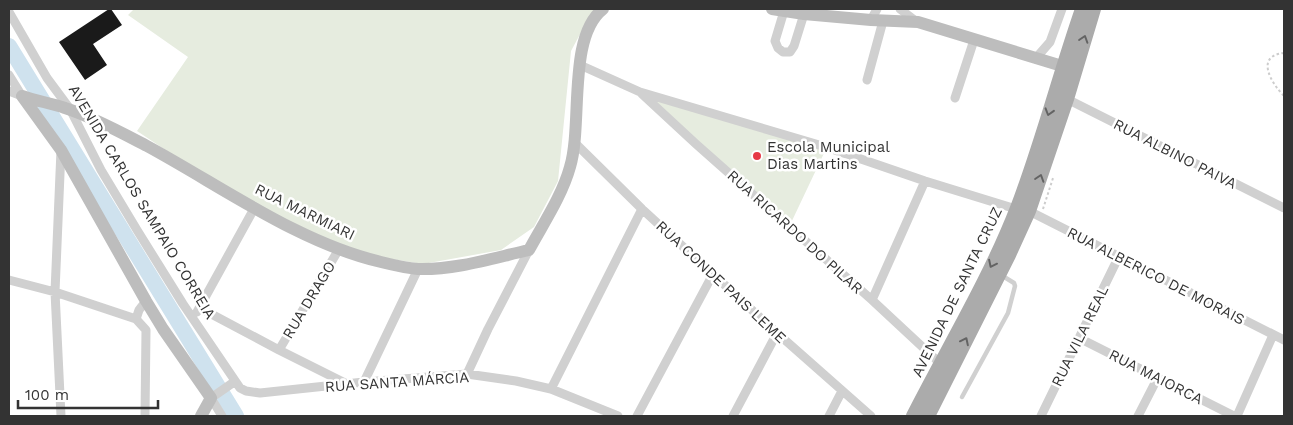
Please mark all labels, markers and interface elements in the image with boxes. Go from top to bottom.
one-way arrow [1078,35,1088,44]
street label: AVENIDA CARLOS SAMPAIO CORREIA [65,82,219,322]
one-way arrow [1044,108,1054,116]
street label: RUA ALBINO PAIVA [1110,115,1240,193]
place label: Escola Municipal Dias Martins [767,138,890,173]
marker: Escola Municipal Dias Martins [751,150,763,162]
street label: RUA RICARDO DO PILAR [724,166,866,298]
one-way arrow [1034,174,1044,183]
street label: RUA MARMIARI [252,180,358,244]
street label: AVENIDA DE SANTA CRUZ [908,204,1006,380]
street label: RUA CONDE PAIS LEME [652,217,790,347]
street label: RUA ALBERICO DE MORAIS [1064,223,1248,329]
street label: RUA DRAGO [279,258,339,342]
one-way arrow [987,259,998,268]
street label: RUA VILA REAL [1048,283,1112,389]
one-way arrow [959,337,969,346]
street label: RUA MAIORCA [1106,346,1206,408]
street label: RUA SANTA MÁRCIA [324,368,470,396]
scale bar [18,378,158,410]
text: 100 m [25,386,69,404]

